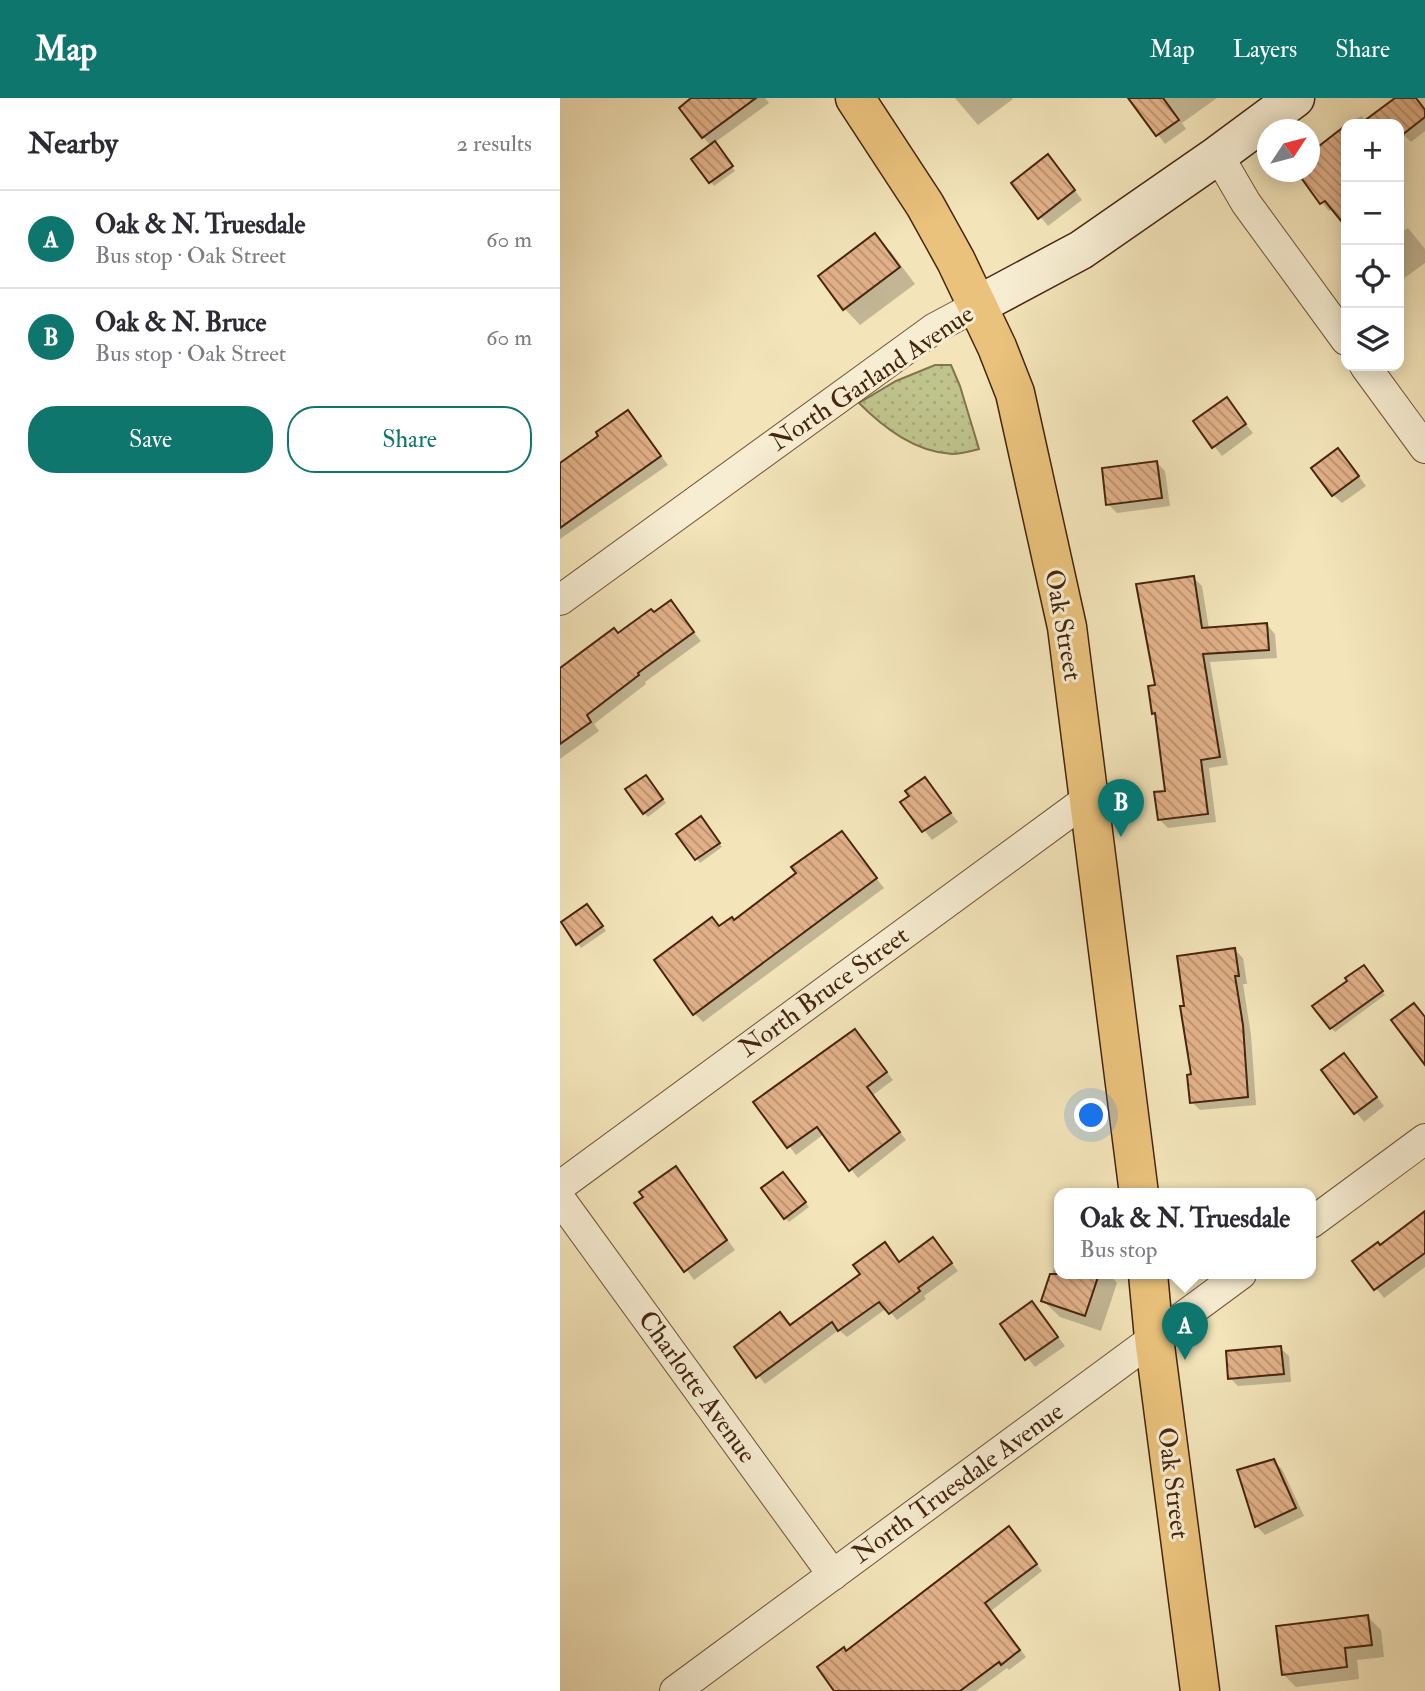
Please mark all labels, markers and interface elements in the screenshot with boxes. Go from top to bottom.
text: Map [35,29,97,70]
text: Map [1150,34,1195,65]
text: Layers [1233,34,1297,65]
text: Share [1335,34,1390,65]
north arrow [1257,119,1320,182]
map controls [1341,119,1404,371]
button: + [1341,119,1404,182]
text: Nearby [28,125,118,162]
text: 2 results [457,129,532,158]
button: − [1341,182,1404,245]
text: Oak & N. Truesdale [95,209,305,241]
text: A [44,225,58,254]
text: 60 m [486,225,532,254]
text: Bus stop · Oak Street [95,241,286,270]
button: locate [1341,245,1404,308]
street label: North Garland Avenue [764,298,980,458]
text: Oak & N. Bruce [95,307,266,339]
button: layers [1341,308,1404,371]
text: B [43,323,59,352]
text: 60 m [486,323,532,352]
text: Bus stop · Oak Street [95,339,286,368]
button: Save [28,406,273,473]
button: Share [287,406,532,473]
street label: Oak Street [1037,567,1089,683]
pin: B [1098,779,1144,837]
street label: North Bruce Street [733,920,915,1064]
your location [1074,1098,1108,1132]
popup [1054,1188,1316,1279]
text: Oak & N. Truesdale [1080,1203,1290,1235]
text: Bus stop [1080,1235,1157,1264]
pin: A [1162,1302,1208,1360]
street label: Charlotte Avenue [631,1305,763,1470]
street label: North Truesdale Avenue [846,1395,1070,1570]
street label: Oak Street [1150,1425,1196,1541]

